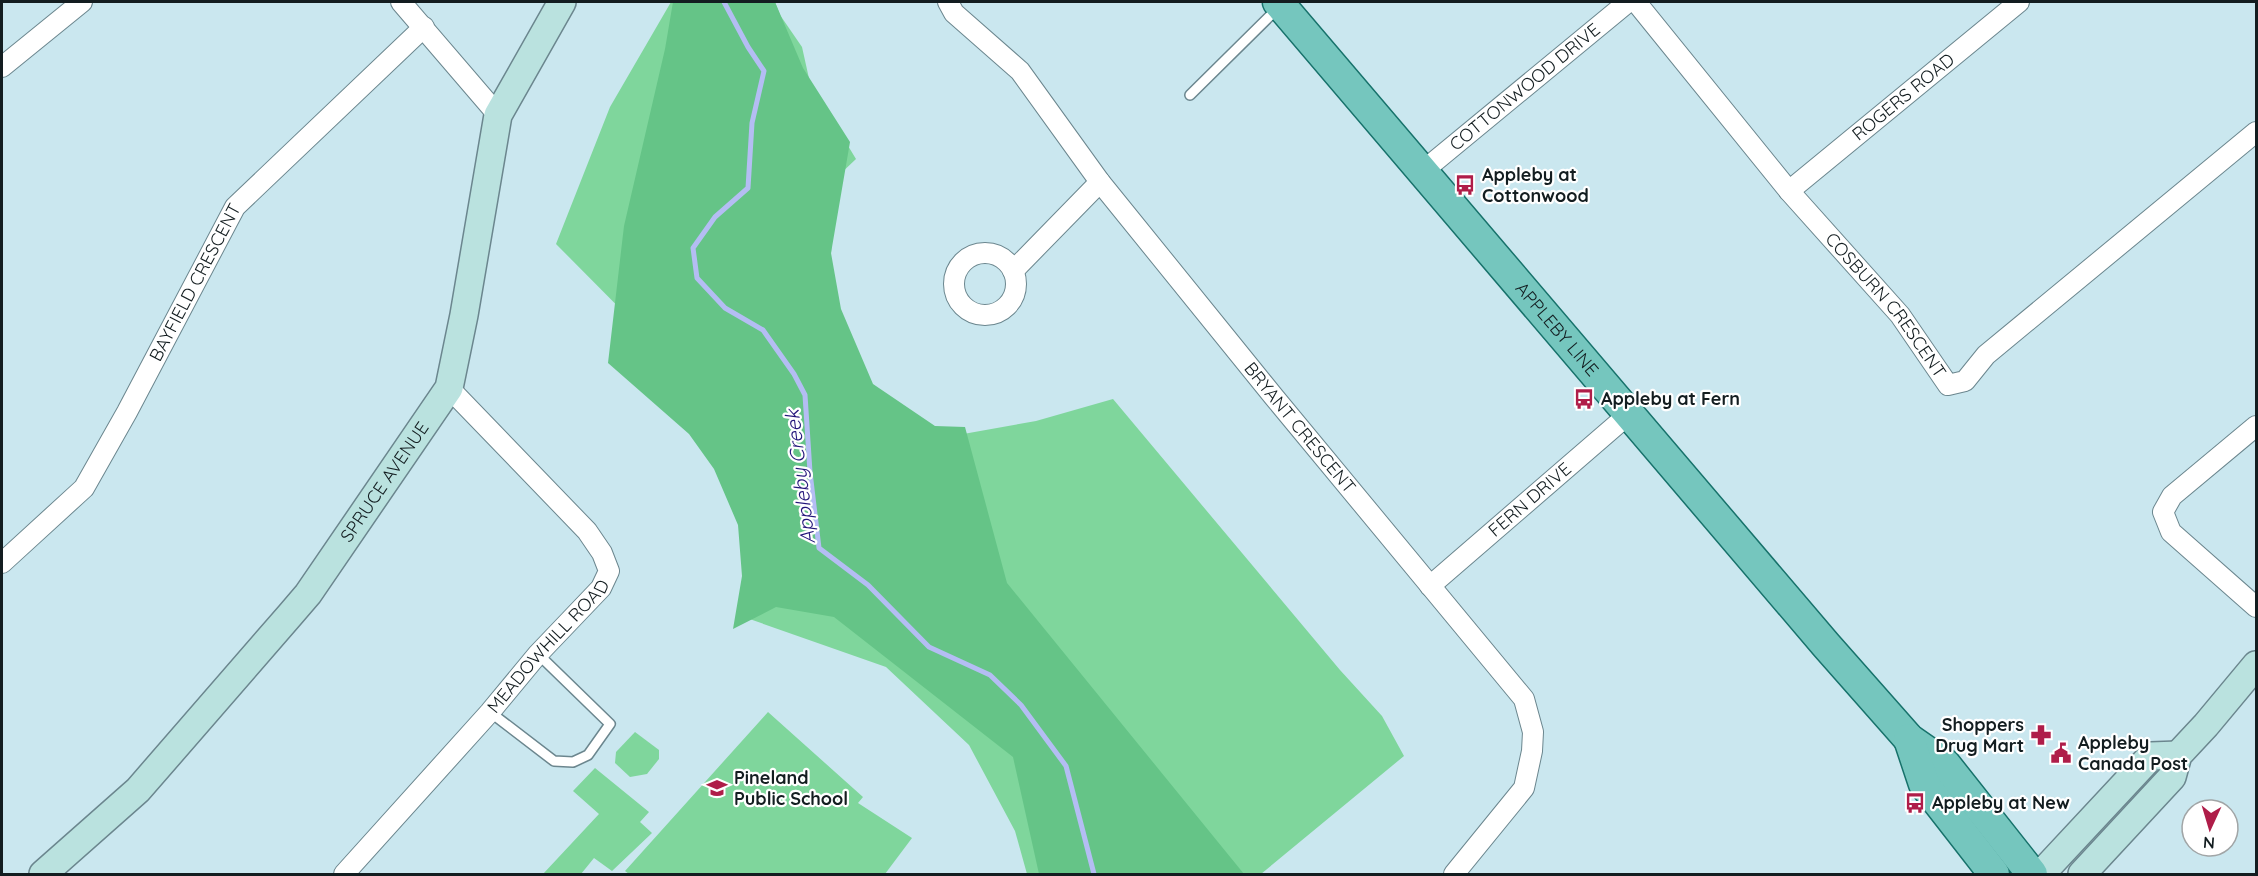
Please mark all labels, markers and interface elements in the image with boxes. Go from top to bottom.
street label: COTTONWOOD DRIVE [1444,18,1605,155]
street label: ROGERS ROAD [1847,48,1959,145]
place label: Appleby at Cottonwood [1482,163,1589,207]
bus stop icon: Appleby at Cottonwood [1453,173,1477,197]
street label: BAYFIELD CRESCENT [144,199,246,365]
street label: COSBURN CRESCENT [1821,227,1952,382]
street label: APPLEBY LINE [1511,277,1604,381]
street label: BRYANT CRESCENT [1239,357,1361,498]
bus stop icon: Appleby at Fern [1572,387,1596,411]
place label: Appleby at Fern [1601,387,1740,410]
water label: Appleby Creek [779,406,820,546]
street label: SPRUCE AVENUE [335,417,434,546]
street label: FERN DRIVE [1483,457,1576,541]
street label: MEADOWHILL ROAD [482,576,614,718]
place label: Shoppers Drug Mart [1935,713,2024,757]
pharmacy icon: Shoppers Drug Mart [2029,723,2053,747]
place label: Appleby Canada Post [2078,731,2188,775]
public building icon: Appleby Canada Post [2049,741,2073,765]
place label: Pineland Public School [734,766,848,810]
school or university icon: Pineland Public School [705,776,729,800]
bus stop icon: Appleby at New [1903,791,1927,815]
place label: Appleby at New [1932,791,2070,814]
north arrow [2180,798,2240,858]
text: N [2202,833,2216,853]

